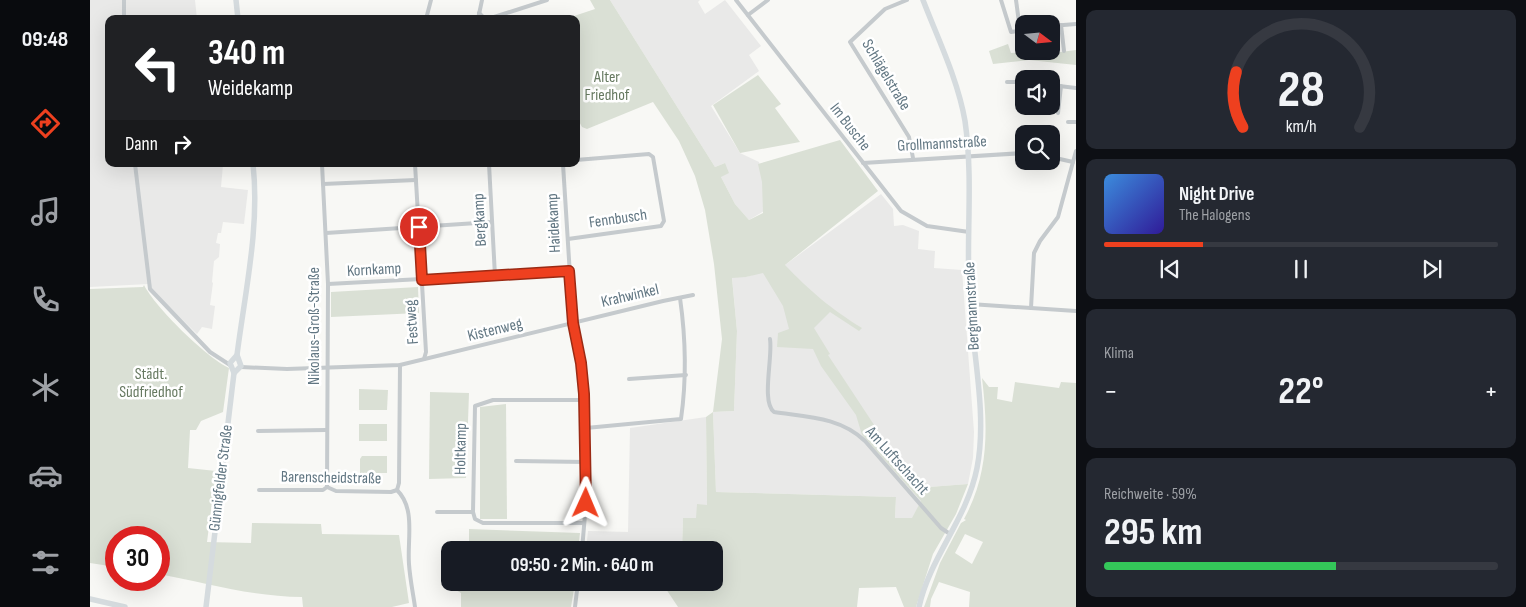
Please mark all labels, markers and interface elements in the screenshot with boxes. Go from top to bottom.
north arrow [1015,15,1060,60]
map controls [1015,15,1060,170]
text: 09:48 [22,26,68,53]
text: 340 m [208,32,285,75]
icon: left [125,35,190,100]
street label: Schlägelstraße [857,36,915,114]
text: 28 [1277,59,1325,122]
park label: Alter Friedhof [585,68,630,105]
button: sound [1015,70,1060,115]
text: Weidekamp [208,75,293,102]
street label: Im Busche [825,99,875,155]
icon: directions [28,106,63,141]
text: km/h [1286,116,1316,137]
button: search [1015,125,1060,170]
icon: right [168,130,196,158]
street label: Grollmannstraße [897,132,987,156]
text: Dann [125,133,158,156]
text: Night Drive [1179,183,1254,206]
street label: Bergkamp [469,193,491,247]
street label: Haidekamp [543,193,565,253]
icon: music [28,194,63,229]
pin [398,206,440,248]
street label: Fennbusch [588,206,648,232]
text: The Halogens [1179,206,1250,225]
icon: arrive [405,213,433,241]
icon: previous [1156,255,1184,283]
icon: pause [1287,255,1315,283]
icon: next [1418,255,1446,283]
street label: Kornkamp [346,259,402,281]
street label: Bergmannstraße [960,261,984,351]
street label: Nikolaus-Groß-Straße [305,267,324,385]
street label: Krahwinkel [599,280,661,312]
icon: phone [28,282,63,317]
street label: Festweg [401,299,423,345]
street label: Kistenweg [466,314,524,346]
text: Klima [1104,344,1134,363]
park label: Städt. Südfriedhof [119,365,183,402]
text: 22° [1278,369,1324,414]
icon: climate [28,370,63,405]
text: − [1104,375,1118,408]
text: + [1484,375,1498,408]
street label: Am Luftschacht [861,422,933,499]
street label: Holtkamp [451,423,471,475]
street label: Günnigfelder Straße [205,424,237,532]
icon: car [28,458,63,493]
street label: Barenscheidstraße [281,468,381,488]
position arrow [559,476,611,528]
text: Reichweite · 59% [1104,485,1197,504]
text: 295 km [1104,510,1203,555]
speed limit sign: 30 [105,526,170,591]
icon: filters [28,545,63,580]
text: 09:50 · 2 Min. · 640 m [510,554,654,577]

